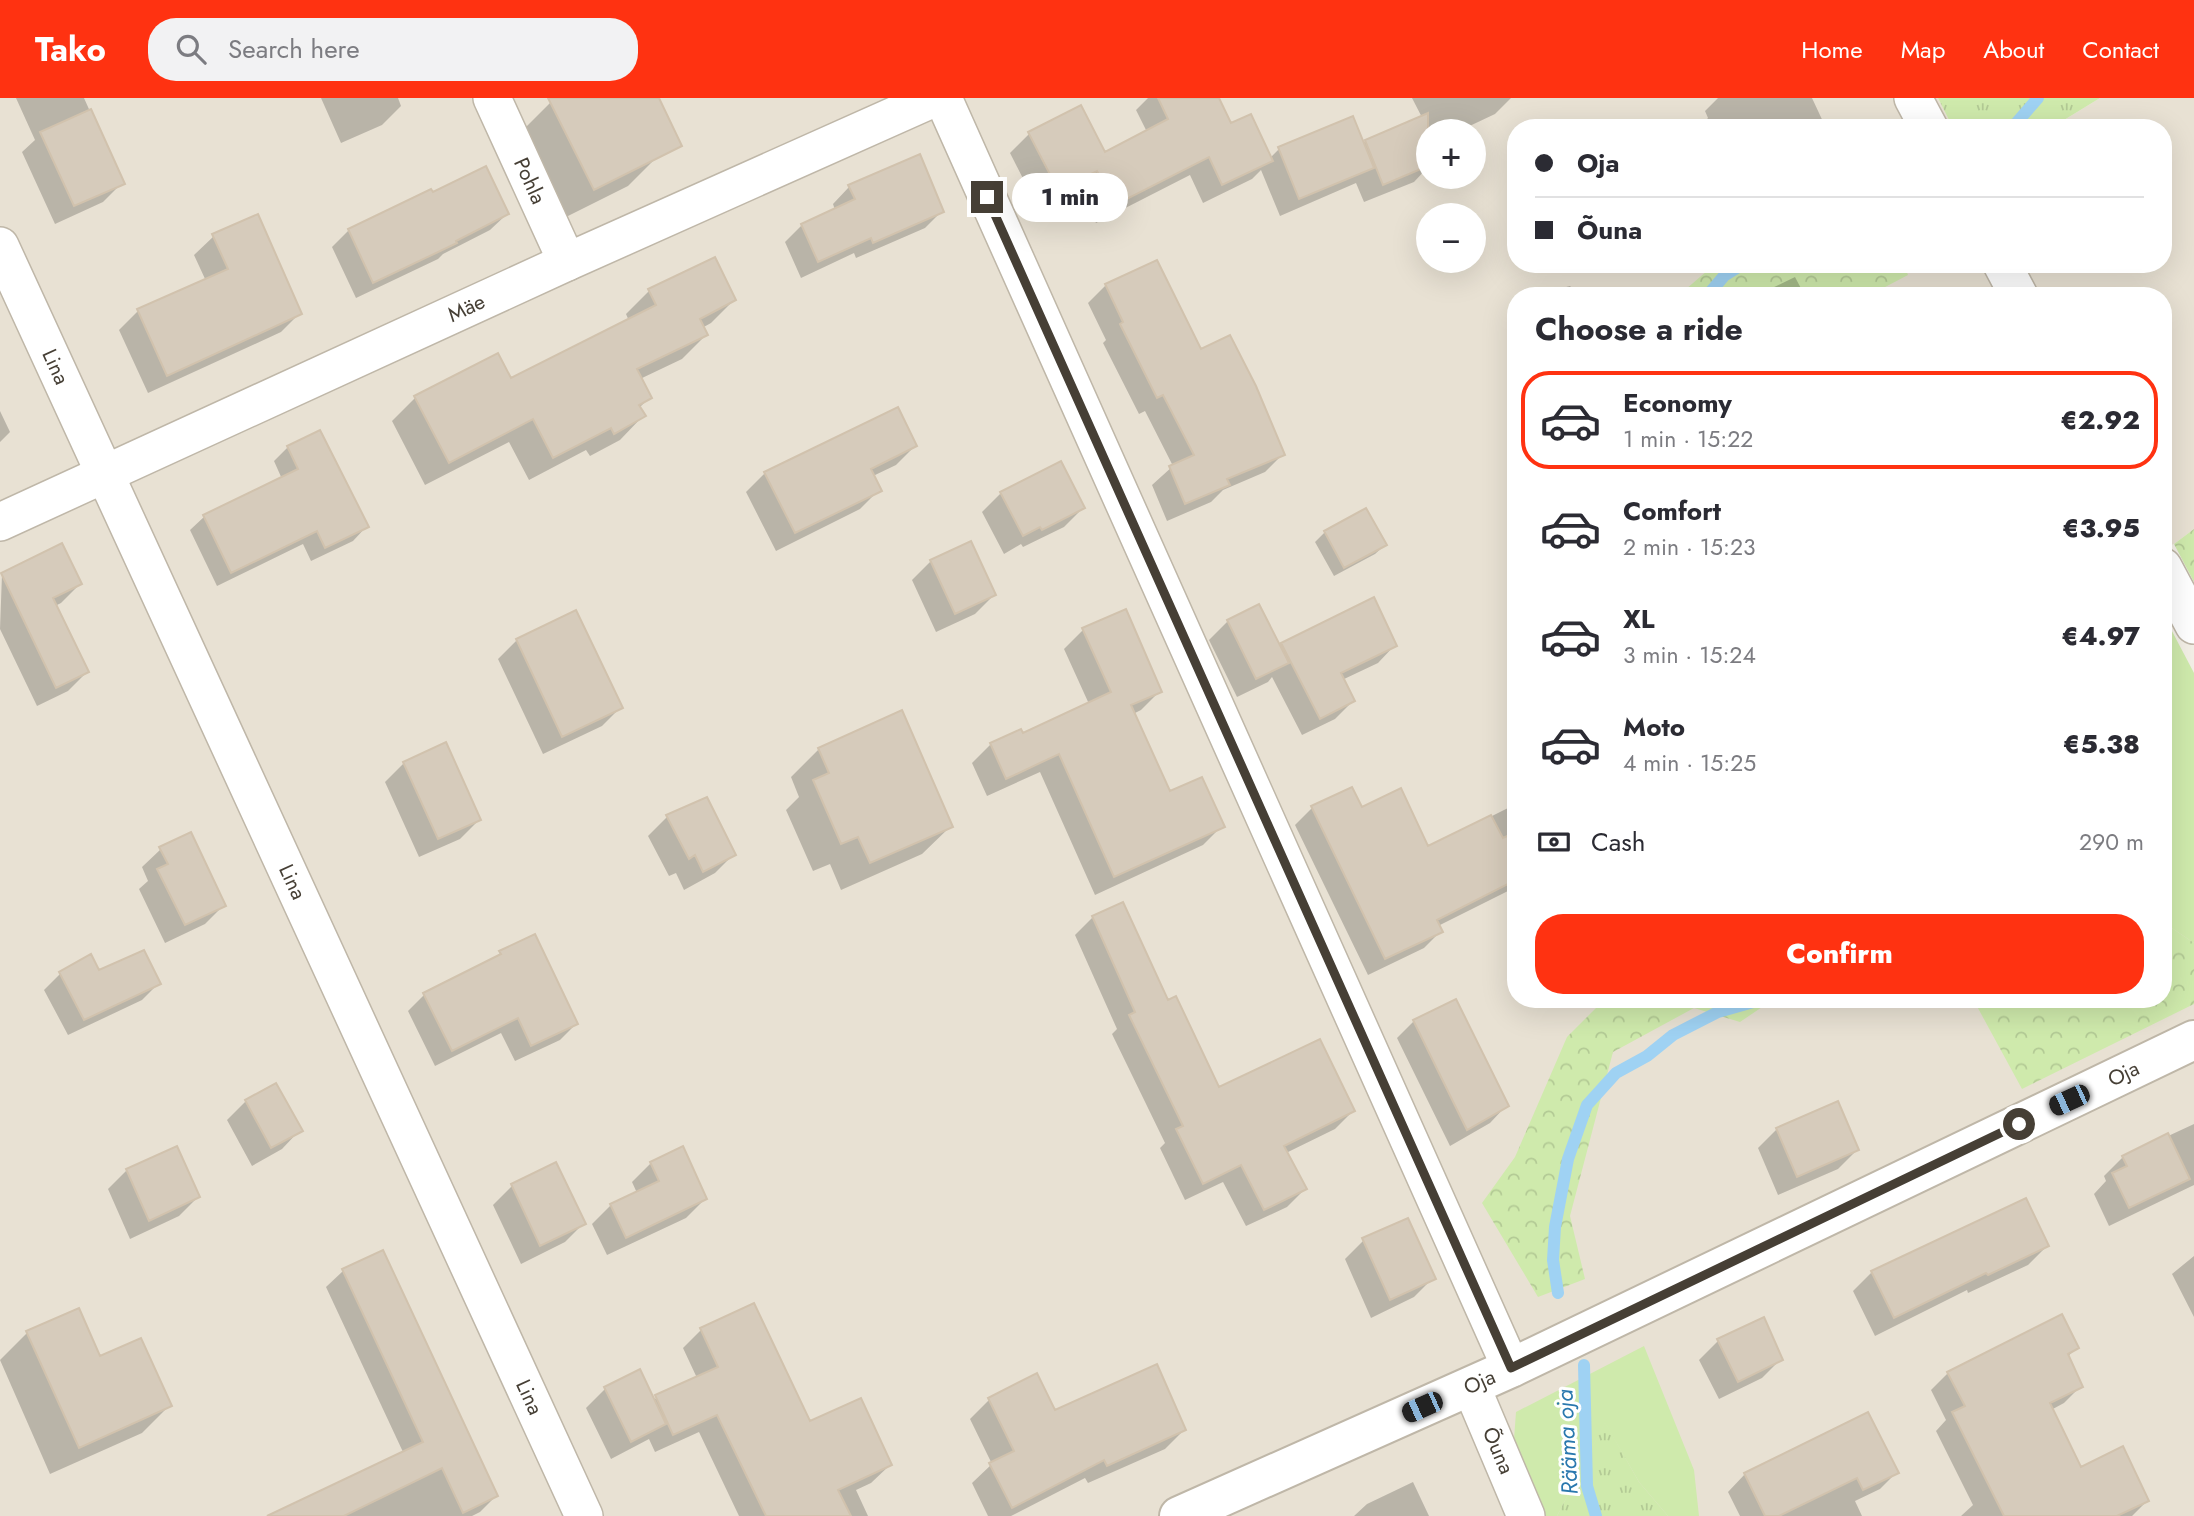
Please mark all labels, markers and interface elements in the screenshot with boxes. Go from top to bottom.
search box [148,18,638,81]
text: Tako [35,26,106,73]
icon: search [172,30,210,68]
text: Search here [228,30,360,68]
text: Home [1801,32,1863,67]
text: Map [1901,32,1945,67]
text: About [1983,32,2044,67]
text: Contact [2082,32,2159,67]
map controls [1416,119,1486,273]
button: + [1416,119,1486,189]
text: Oja [1577,144,1619,182]
street label: Pohla [506,153,554,209]
callout: 1 min [1012,172,1127,222]
text: 1 min [1041,180,1099,214]
route end [971,181,1003,213]
button: − [1416,203,1486,273]
text: Õuna [1577,211,1642,249]
street label: Mäe [443,287,490,330]
text: Choose a ride [1535,306,1743,352]
street label: Lina [34,344,77,389]
text: Economy [1623,384,1732,422]
icon: car [1539,389,1602,452]
text: €2.92 [2060,401,2140,439]
text: 1 min · 15:22 [1623,422,1753,456]
text: Comfort [1623,492,1721,530]
icon: car [1539,497,1602,560]
text: €3.95 [2062,509,2140,547]
text: 2 min · 15:23 [1623,530,1756,564]
text: XL [1623,600,1655,638]
icon: car [1539,605,1602,668]
text: €4.97 [2061,617,2140,655]
text: 3 min · 15:24 [1623,638,1756,672]
text: Moto [1623,708,1685,746]
icon: car [1539,713,1602,776]
text: €5.38 [2063,725,2140,763]
text: 4 min · 15:25 [1623,746,1756,780]
icon: cash [1535,823,1573,861]
text: Cash [1591,823,1645,861]
text: 290 m [2079,825,2144,859]
street label: Lina [271,859,314,905]
button: Confirm [1535,914,2144,994]
street label: Oja [2103,1053,2144,1094]
car [2046,1082,2093,1118]
route start [2003,1108,2035,1140]
street label: Oja [1459,1362,1500,1402]
street label: Lina [508,1374,550,1420]
water label: Rääma oja [1547,1388,1587,1496]
car [1399,1389,1446,1425]
street label: Õuna [1475,1422,1522,1479]

